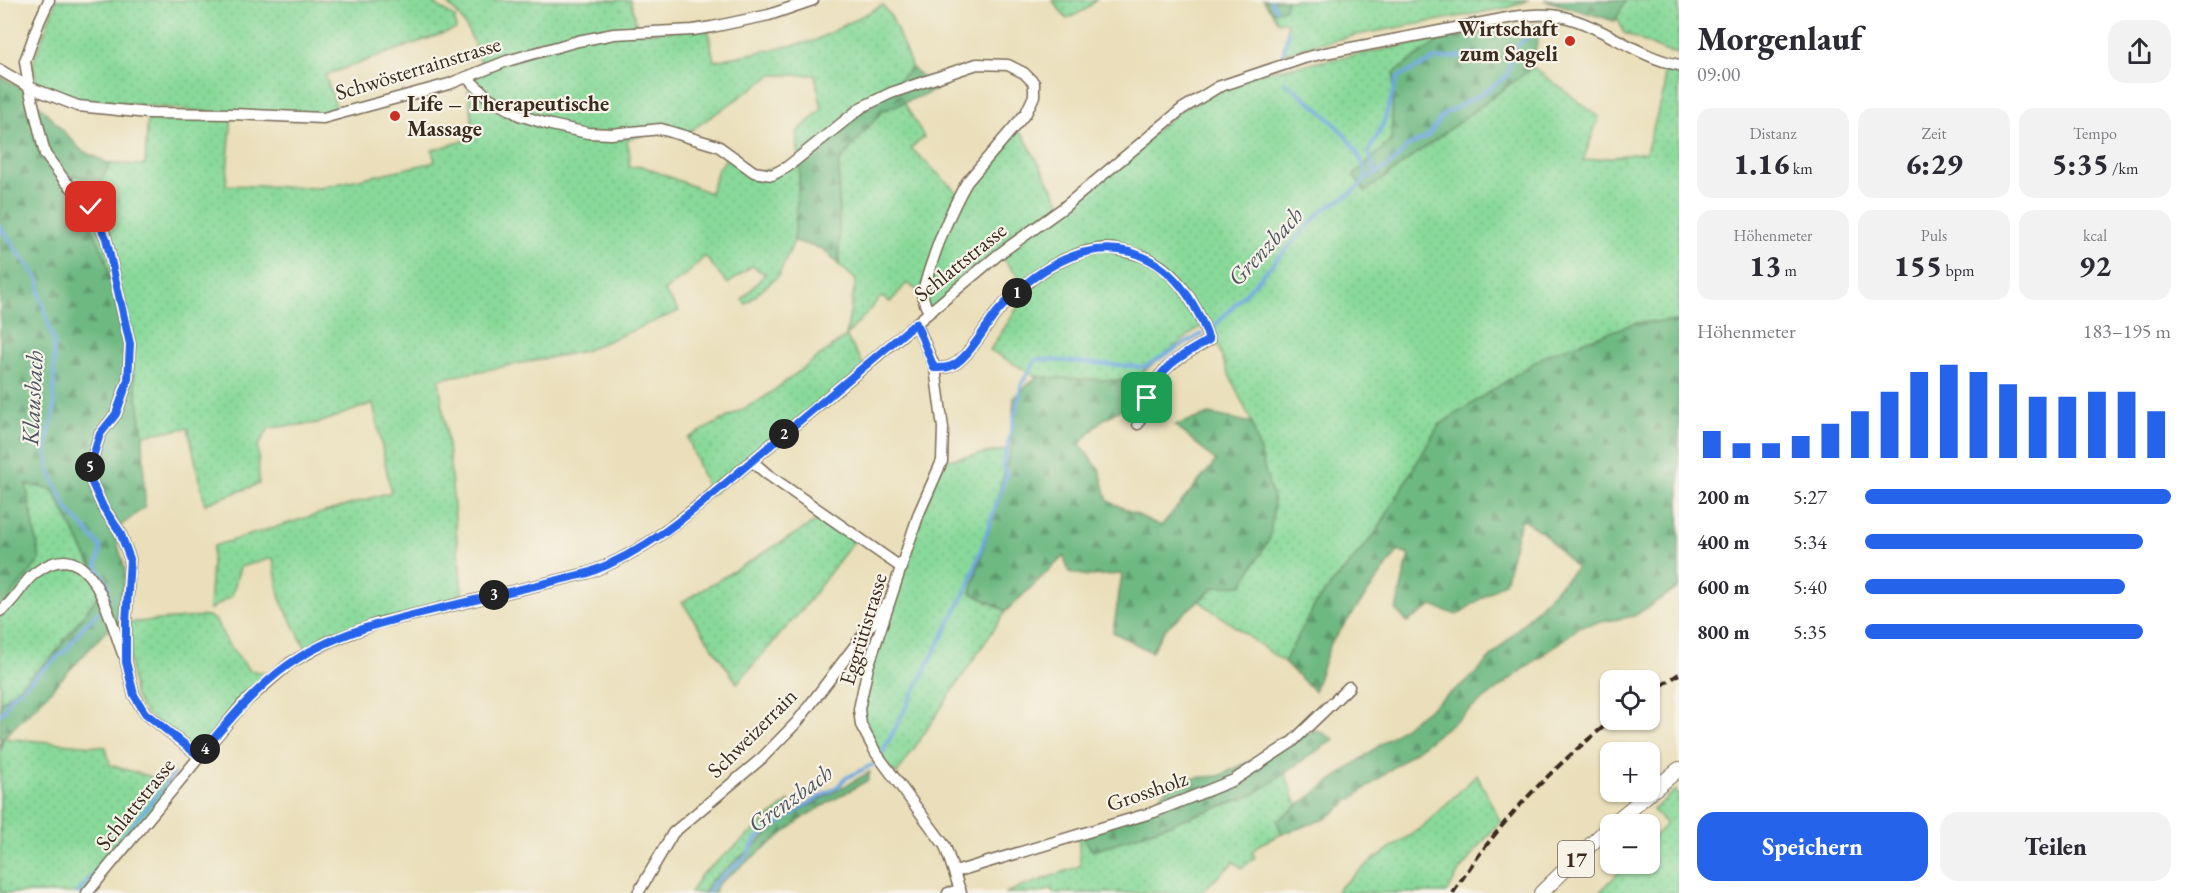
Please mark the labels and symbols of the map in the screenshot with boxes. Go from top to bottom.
place label: Wirtschaft zum Sageli [1457,14,1559,68]
street label: Schwösterrainstrasse [332,29,505,107]
marker: Wirtschaft zum Sageli [1563,34,1577,48]
place label: Life – Therapeutische Massage [407,89,609,143]
marker: Life – Therapeutische Massage [388,109,402,123]
pin [65,181,116,232]
water label: Grenzbach [1220,200,1310,292]
street label: Schlattstrasse [908,215,1013,308]
pin: 1 [1002,278,1032,308]
water label: Klausbach [14,350,50,447]
pin [1121,372,1172,423]
pin: 2 [769,419,799,449]
pin: 5 [75,452,105,482]
street label: Eggrütistrasse [832,569,894,689]
pin: 3 [479,580,509,610]
street label: Schweizerrain [701,682,803,784]
pin: 4 [190,734,220,764]
street label: Schlattstrasse [89,751,182,856]
water label: Grenzbach [741,757,839,839]
street label: Grossholz [1103,763,1192,818]
road number: 17 [1558,841,1594,877]

